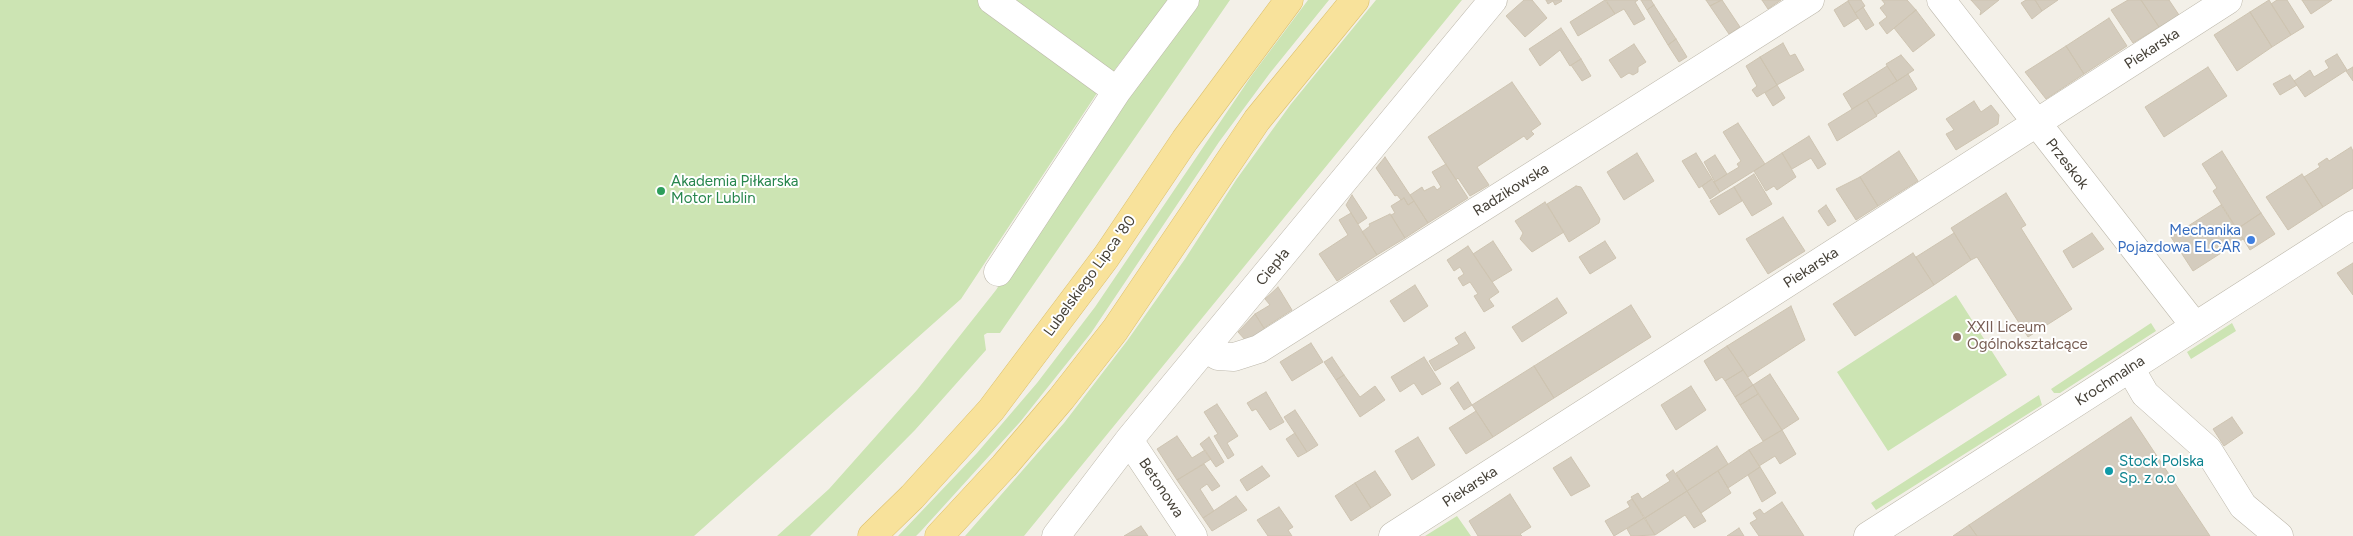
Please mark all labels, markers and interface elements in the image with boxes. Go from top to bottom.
street label: Piekarska [2121,25,2183,73]
street label: Przeskok [2042,135,2092,193]
street label: Radzikowska [1470,160,1552,220]
place label: Akademia Piłkarska Motor Lublin [671,173,798,208]
marker: Akademia Piłkarska Motor Lublin [655,185,667,197]
street label: Lubelskiego Lipca '80 [1040,212,1140,340]
place label: Mechanika Pojazdowa ELCAR [2117,222,2241,257]
marker: Mechanika Pojazdowa ELCAR [2245,234,2257,246]
street label: Piekarska [1780,244,1842,292]
street label: Ciepła [1252,245,1294,289]
place label: XXII Liceum Ogólnokształcące [1967,319,2088,354]
marker: XXII Liceum Ogólnokształcące [1951,331,1963,343]
street label: Krochmalna [2072,352,2148,410]
place label: Stock Polska Sp. z o.o [2119,453,2204,488]
street label: Betonowa [1135,455,1187,521]
street label: Piekarska [1439,463,1501,511]
marker: Stock Polska Sp. z o.o [2103,465,2115,477]

